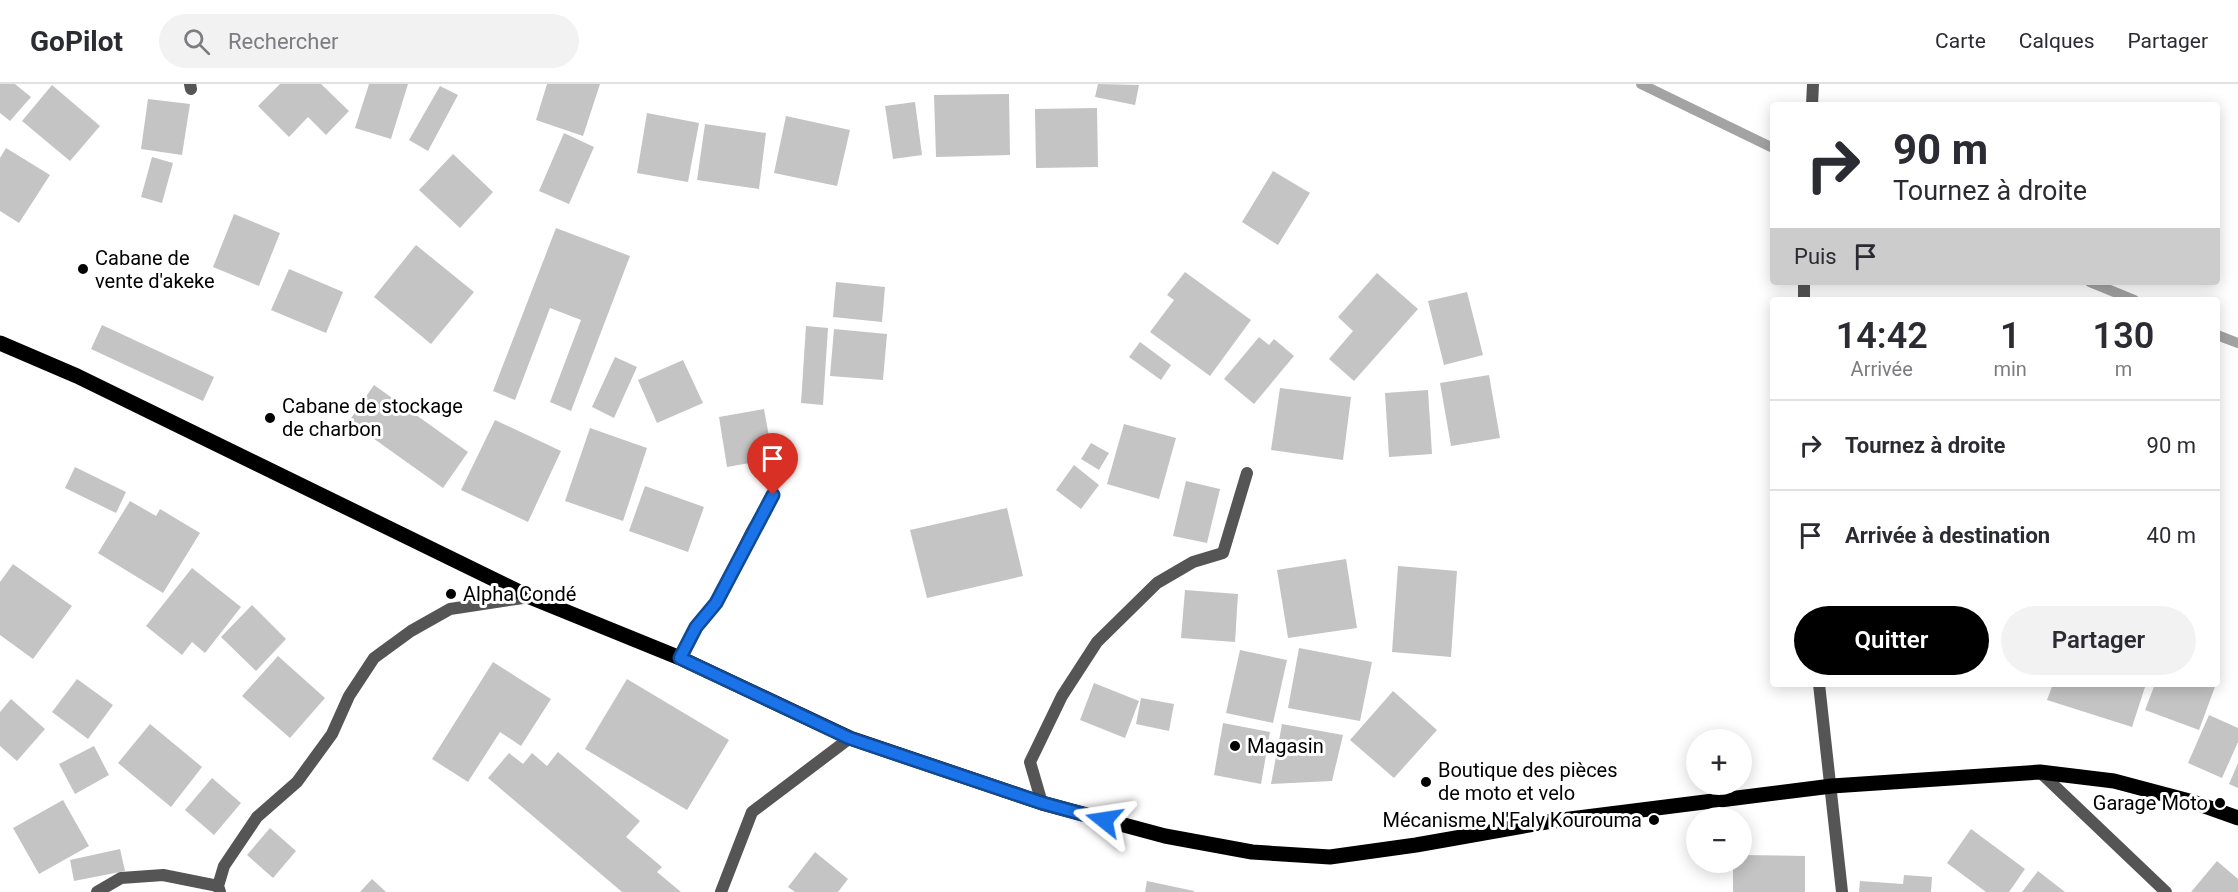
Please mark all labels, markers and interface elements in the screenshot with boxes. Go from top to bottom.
search box [159,14,579,68]
text: GoPilot [30,25,123,58]
icon: search [180,25,213,58]
text: Rechercher [228,29,339,54]
text: Carte [1935,29,1986,53]
text: Calques [2019,29,2094,53]
text: Partager [2127,29,2208,53]
text: 90 m [1893,125,1988,174]
icon: right [1794,126,1872,204]
text: Tournez à droite [1893,175,2087,207]
icon: arrive [1849,240,1882,273]
text: Puis [1794,244,1837,269]
place label: Cabane de vente d'akeke [95,246,215,293]
marker: Cabane de vente d'akeke [76,262,90,276]
text: 14:42 [1836,315,1928,357]
text: 1 [2000,315,2020,357]
text: 130 [2093,315,2154,357]
text: Arrivée [1851,357,1913,381]
text: min [1993,357,2027,381]
text: m [2115,357,2132,381]
place label: Cabane de stockage de charbon [282,394,463,441]
marker: Cabane de stockage de charbon [263,411,277,425]
icon: right [1794,429,1827,462]
pin [747,433,798,495]
text: Tournez à droite [1845,433,2005,458]
text: 90 m [2147,433,2196,458]
icon: arrive [756,442,789,475]
icon: arrive [1794,519,1827,552]
text: Arrivée à destination [1845,523,2050,548]
text: 40 m [2147,523,2196,548]
place label: Alpha Condé [463,582,576,606]
marker: Alpha Condé [444,587,458,601]
button: Quitter [1794,606,1989,675]
button: Partager [2001,606,2196,675]
map controls [1686,729,1752,873]
button: + [1686,729,1752,795]
place label: Magasin [1247,734,1324,758]
marker: Magasin [1228,739,1242,753]
place label: Boutique des pièces de moto et velo [1438,758,1618,805]
marker: Boutique des pièces de moto et velo [1419,775,1433,789]
position arrow [1072,788,1136,852]
place label: Garage Moto [2093,791,2208,815]
marker: Garage Moto [2213,796,2227,810]
button: − [1686,807,1752,873]
place label: Mécanisme N'Faly Kourouma [1382,808,1642,832]
marker: Mécanisme N'Faly Kourouma [1647,813,1661,827]

